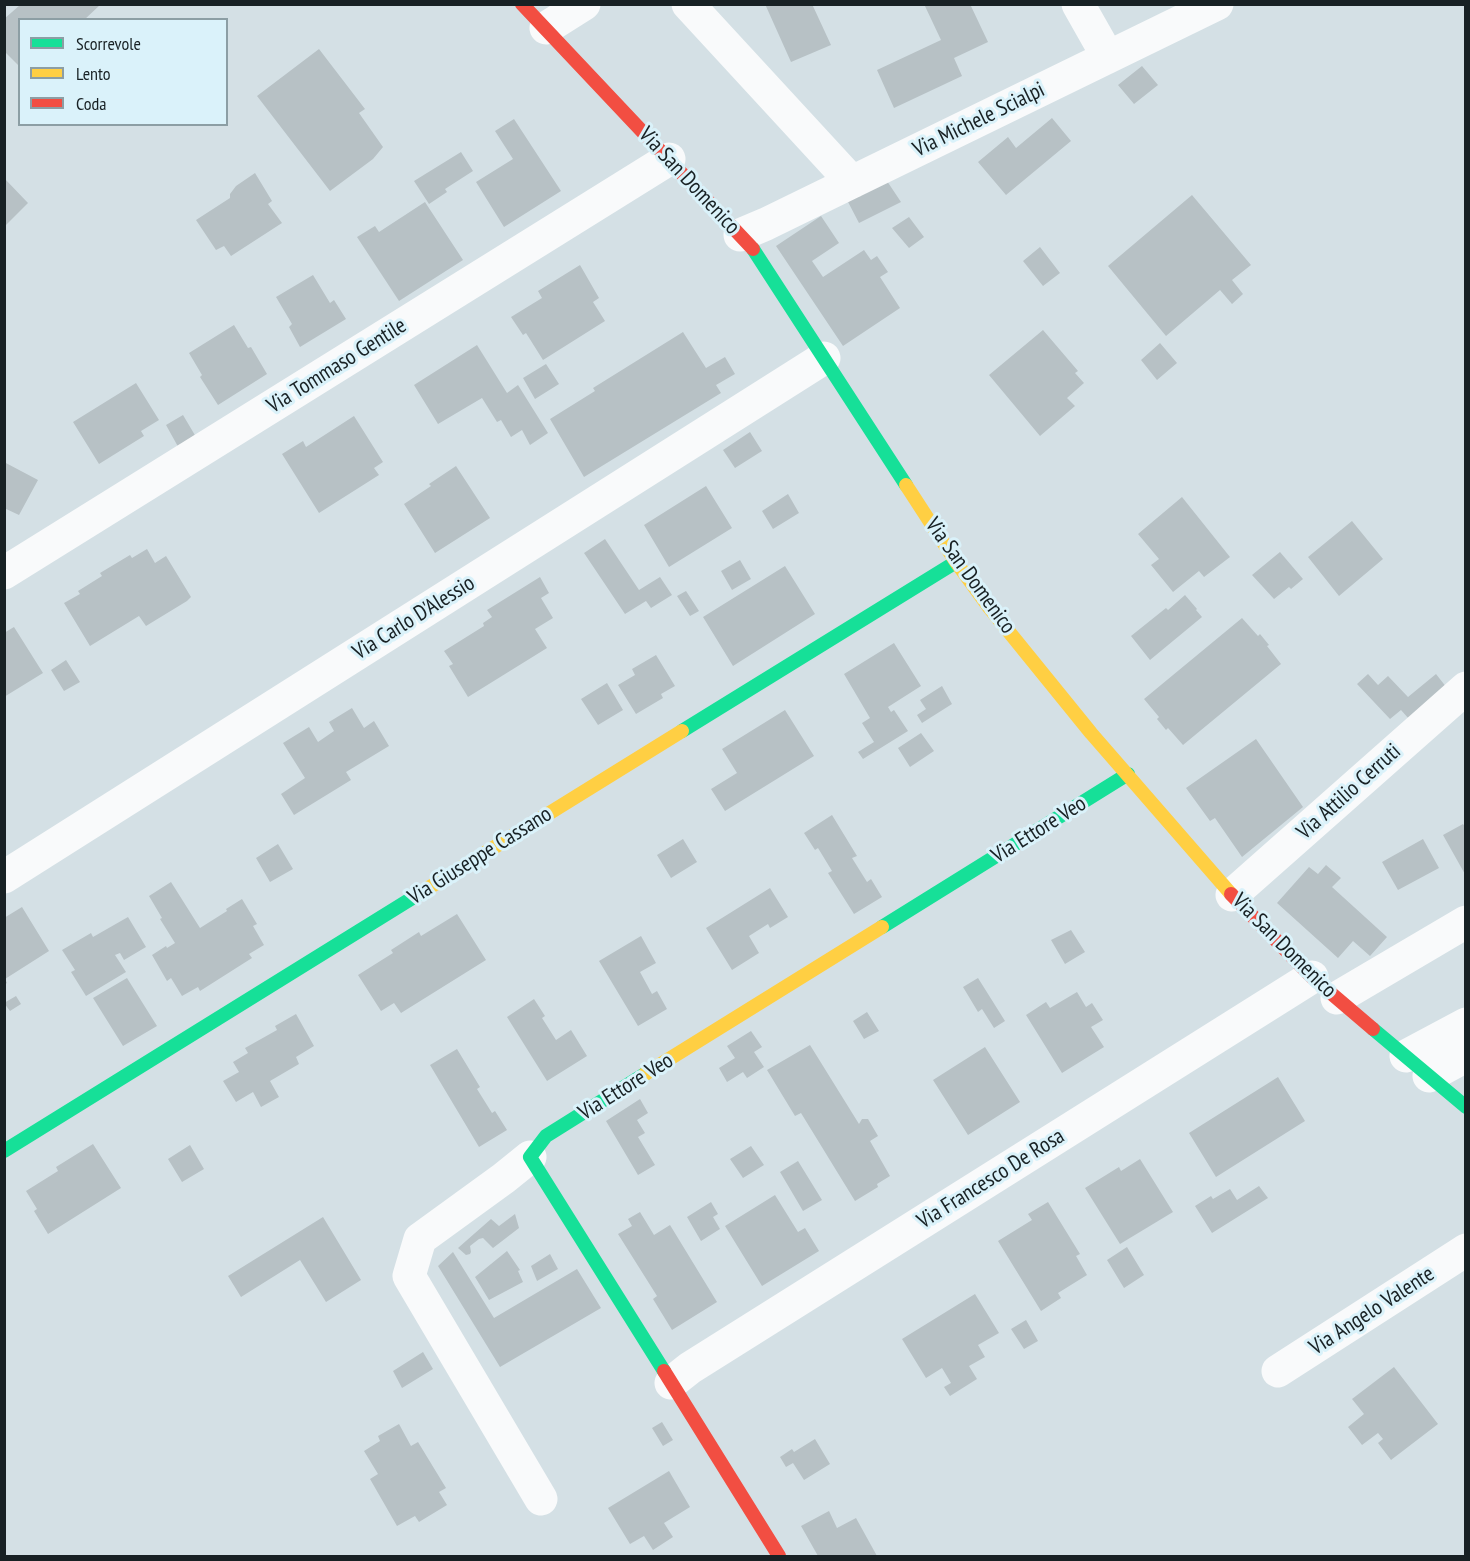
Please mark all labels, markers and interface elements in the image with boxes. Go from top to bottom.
legend [18,18,228,126]
text: Scorrevole [76,32,141,55]
text: Lento [76,62,111,85]
street label: Via Michele Scialpi [909,77,1049,163]
text: Coda [76,92,107,115]
street label: Via San Domenico [633,122,745,240]
street label: Via Tommaso Gentile [263,313,411,419]
street label: Via San Domenico [919,513,1021,639]
street label: Via Carlo D'Alessio [348,570,480,666]
street label: Via Attilio Cerruti [1292,739,1406,845]
street label: Via Ettore Veo [987,791,1091,869]
street label: Via Giuseppe Cassano [403,801,557,911]
street label: Via San Domenico [1226,888,1342,1004]
street label: Via Ettore Veo [574,1048,678,1126]
street label: Via Francesco De Rosa [913,1123,1069,1235]
street label: Via Angelo Valente [1305,1261,1439,1361]

